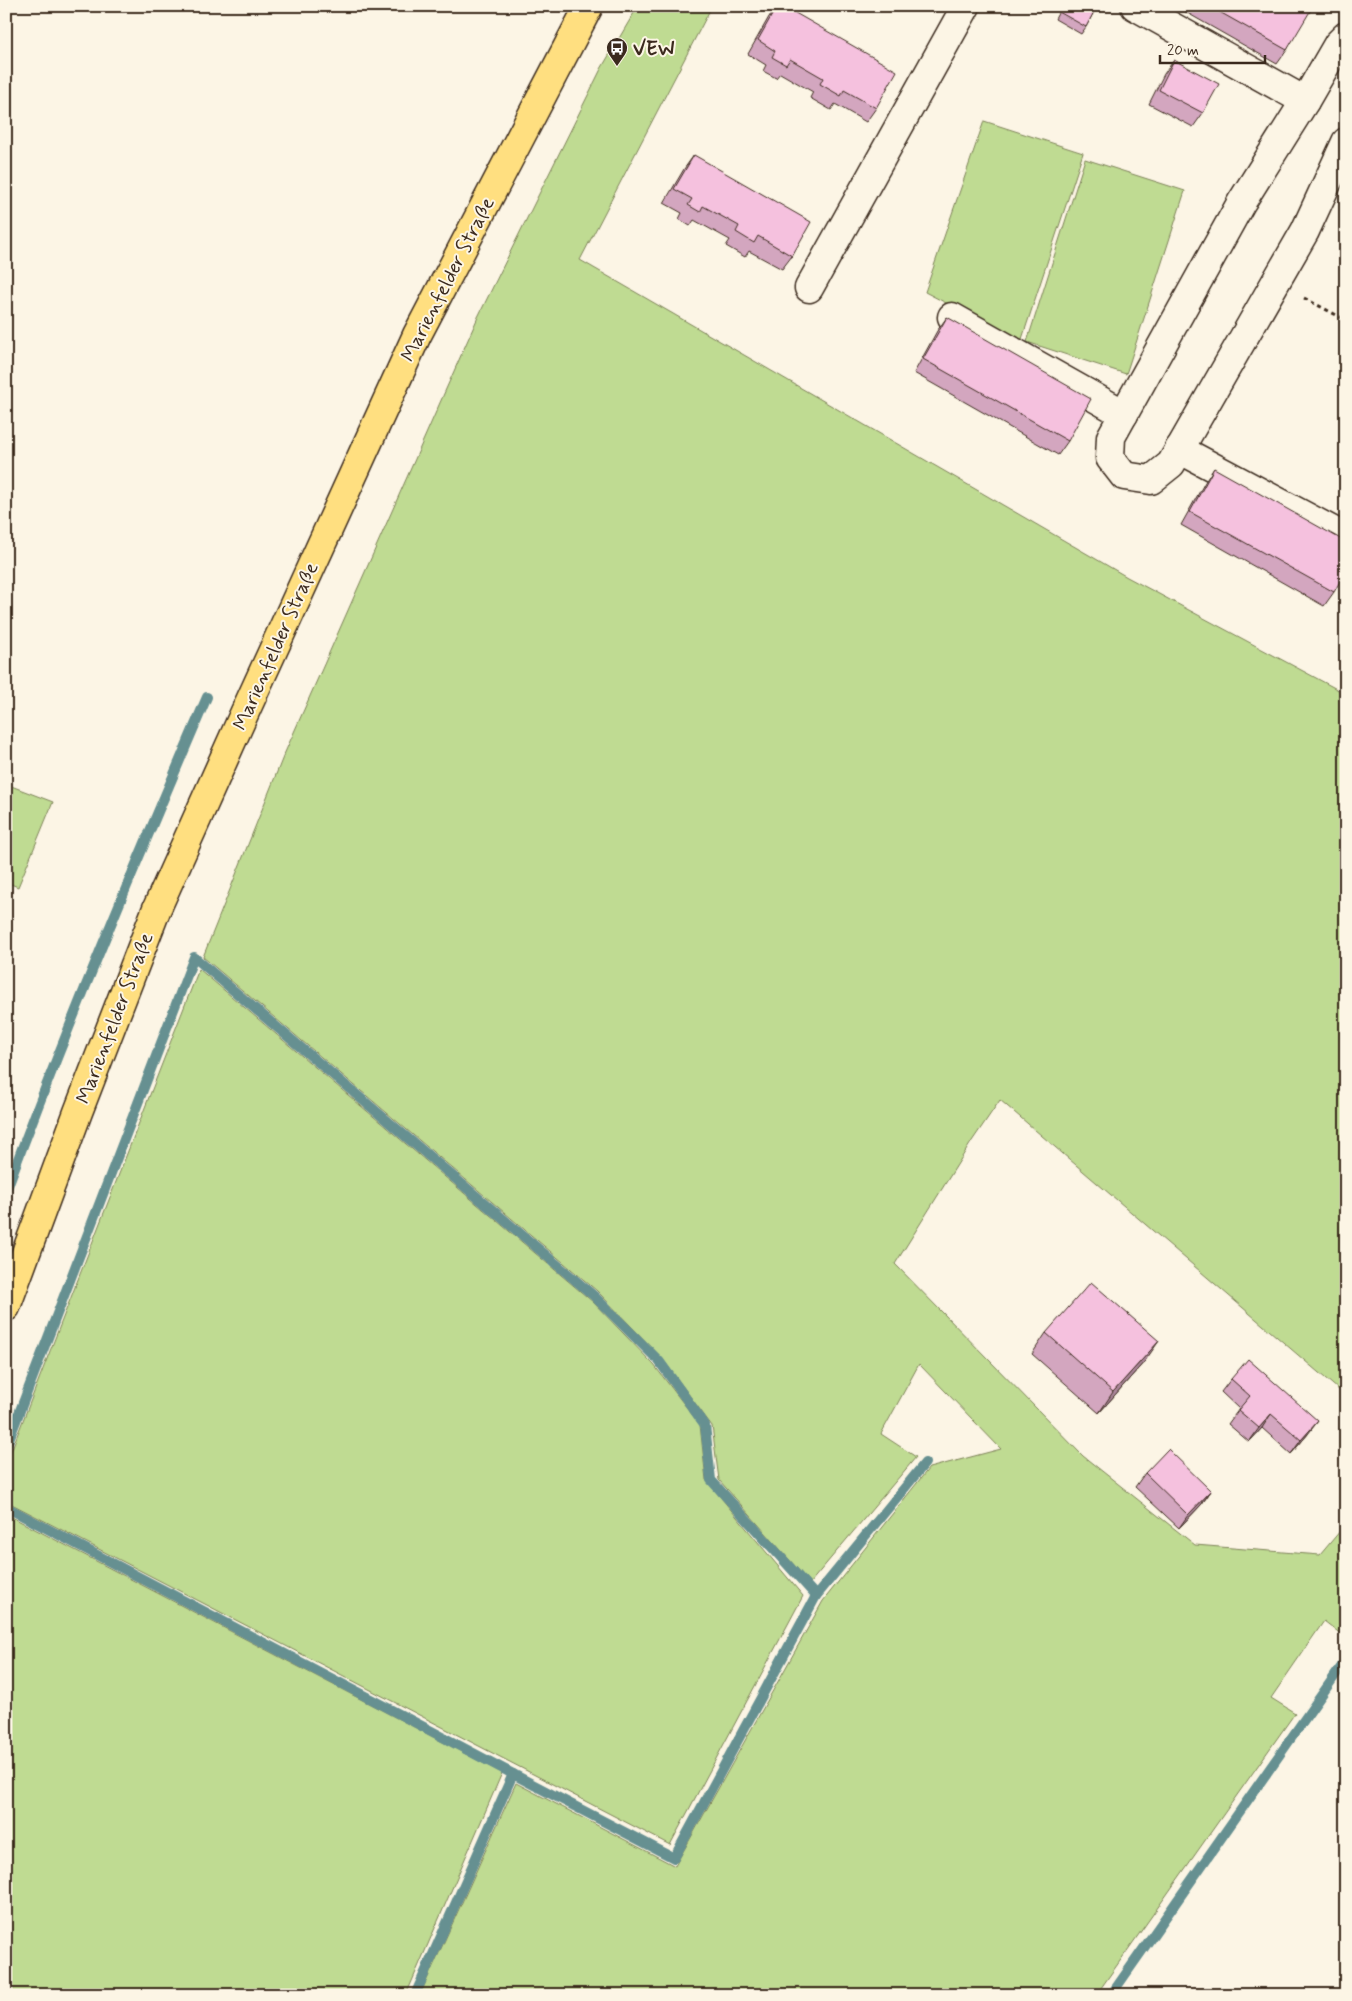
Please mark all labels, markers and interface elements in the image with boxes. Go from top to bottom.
scale bar [1160,32,1264,64]
bus stop icon: VEW [605,36,629,67]
place label: VEW [633,36,675,63]
text: 20 m [1167,41,1199,61]
street label: Marienfelder Straße [395,193,502,367]
street label: Marienfelder Straße [227,558,326,735]
street label: Marienfelder Straße [70,929,161,1108]

